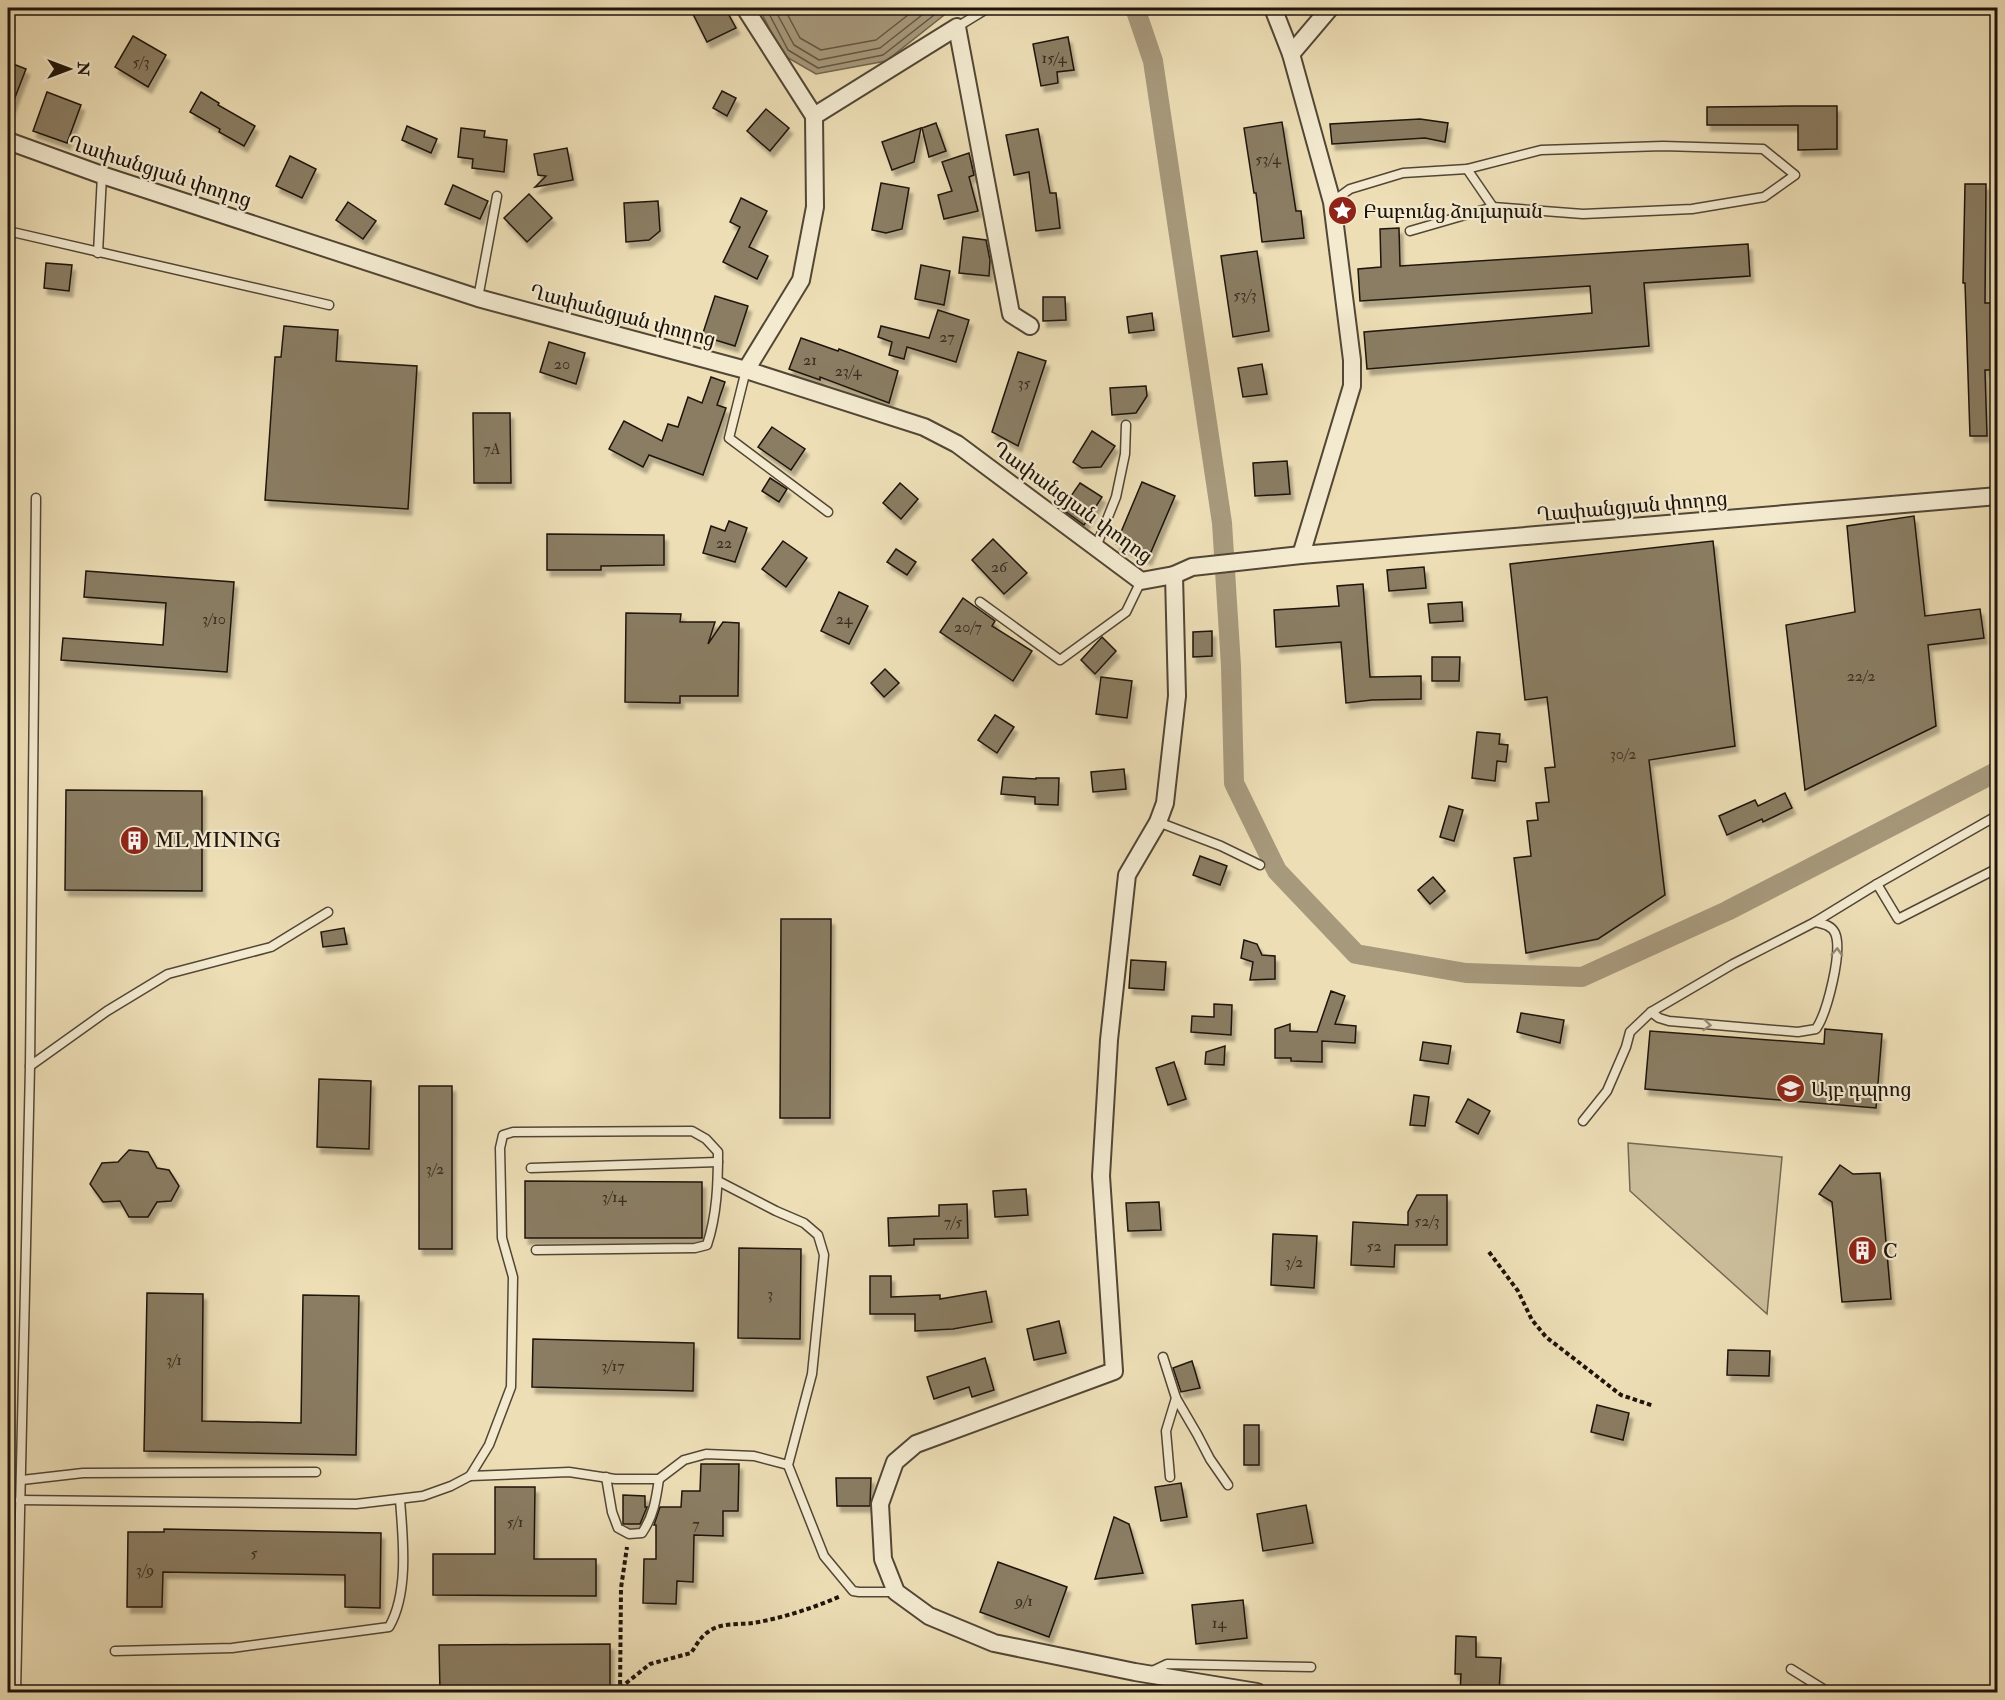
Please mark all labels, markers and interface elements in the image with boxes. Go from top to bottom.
north arrow [39,39,99,99]
house number: 15/4 [1042,48,1068,68]
house number: 5/3 [132,52,150,72]
text: N [73,61,93,77]
street label: Ղափանցյան փողոց [65,130,255,213]
house number: 53/4 [1255,149,1282,169]
place icon: Բաբունց ձուլարան [1326,195,1358,227]
place label: Բաբունց ձուլարան [1363,199,1543,224]
street label: Ղափանցյան փողոց [527,279,719,352]
house number: 53/3 [1233,285,1257,305]
house number: 27 [939,327,955,347]
house number: 21 [803,350,817,370]
house number: 20 [554,354,570,374]
house number: 23/4 [835,361,863,381]
house number: 35 [1017,373,1031,393]
street label: Ղափանցյան փողոց [988,436,1158,569]
house number: 7A [483,439,501,459]
street label: Ղափանցյան փողոց [1536,486,1729,527]
house number: 22 [716,533,732,553]
house number: 26 [991,557,1008,577]
house number: 3/10 [202,609,226,629]
house number: 24 [836,609,854,629]
house number: 20/7 [954,617,983,637]
house number: 22/2 [1847,666,1875,686]
house number: 30/2 [1610,744,1636,764]
building icon: ML MINING [118,824,150,856]
place label: ML MINING [155,828,281,853]
one-way arrow [1830,947,1843,956]
one-way arrow [1702,1018,1711,1031]
school or university icon: Այբ դպրոց [1774,1073,1806,1105]
place label: Այբ դպրոց [1811,1077,1912,1102]
house number: 3/2 [426,1159,444,1179]
house number: 3/14 [602,1187,628,1207]
house number: 52/3 [1414,1211,1440,1231]
house number: 7/5 [944,1212,962,1232]
building icon: C [1846,1235,1878,1267]
house number: 52 [1366,1236,1382,1256]
place label: C [1883,1239,1898,1264]
house number: 3/2 [1285,1252,1303,1272]
house number: 3 [767,1284,773,1304]
house number: 3/1 [166,1350,182,1370]
house number: 3/17 [601,1356,625,1376]
house number: 5/1 [507,1512,523,1532]
house number: 7 [692,1514,700,1534]
house number: 5 [250,1543,258,1563]
house number: 3/9 [136,1560,154,1580]
house number: 9/1 [1014,1591,1033,1611]
house number: 14 [1212,1613,1228,1633]

